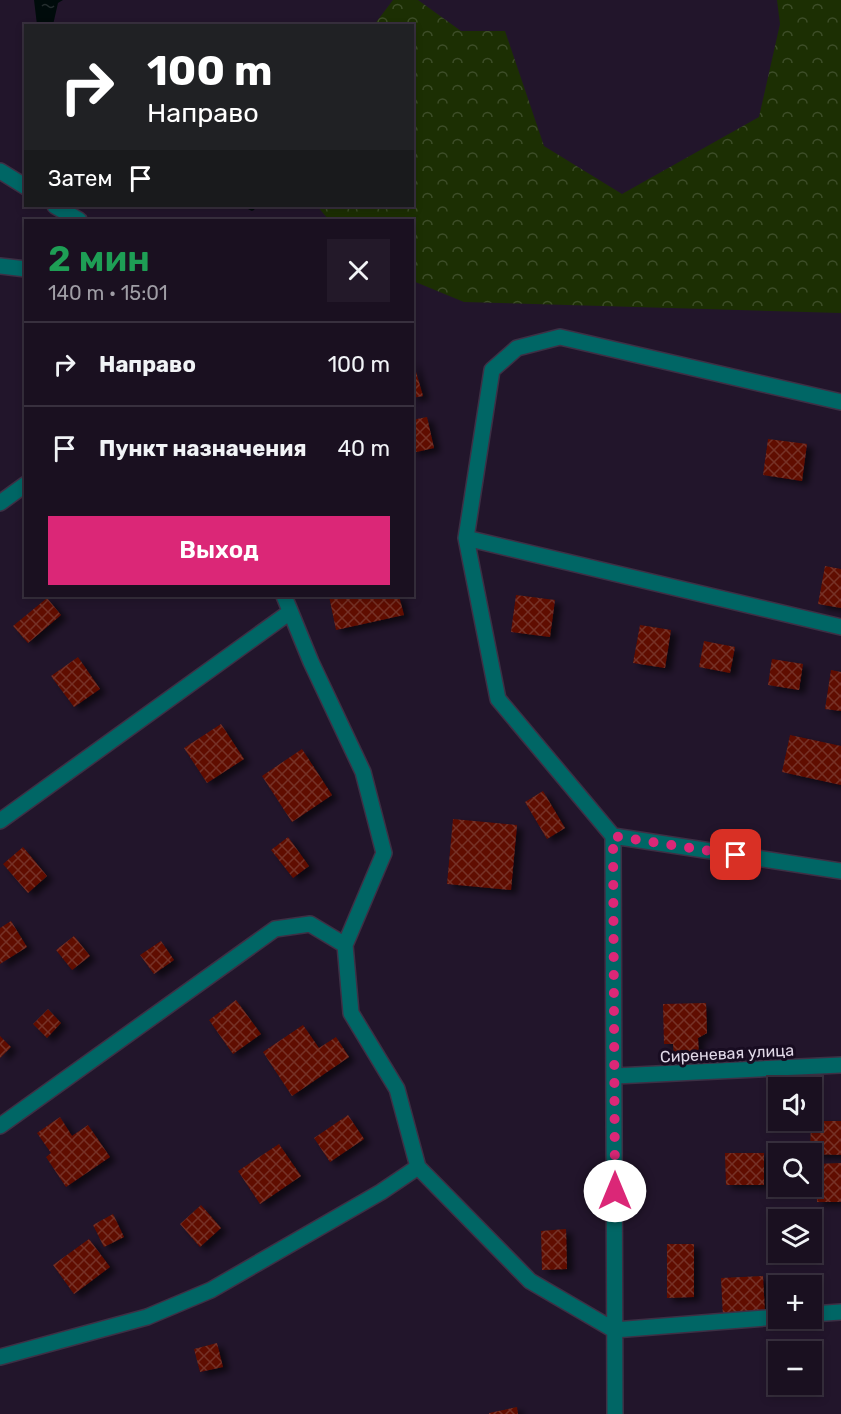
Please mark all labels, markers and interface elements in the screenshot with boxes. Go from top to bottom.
text: 100 m [147,46,272,96]
icon: right [48,48,126,126]
text: Направо [147,97,259,129]
icon: arrive [124,162,157,195]
text: Затем [48,165,112,192]
text: 2 мин [48,237,150,280]
button: close [327,239,390,302]
text: 140 m · 15:01 [48,281,168,305]
icon: right [48,348,81,381]
text: Направо [99,351,196,378]
text: 100 m [328,351,390,378]
icon: arrive [48,432,81,465]
text: Пункт назначения [99,435,307,462]
text: 40 m [337,435,390,462]
button: Выход [48,516,390,585]
pin [710,829,761,880]
icon: arrive [719,838,752,871]
street label: Сиреневая улица [660,1041,794,1066]
map controls [768,1077,822,1395]
button: sound [768,1077,822,1131]
button: search [768,1143,822,1197]
position arrow [583,1159,647,1223]
button: layers [768,1209,822,1263]
button: + [768,1275,822,1329]
button: − [768,1341,822,1395]

